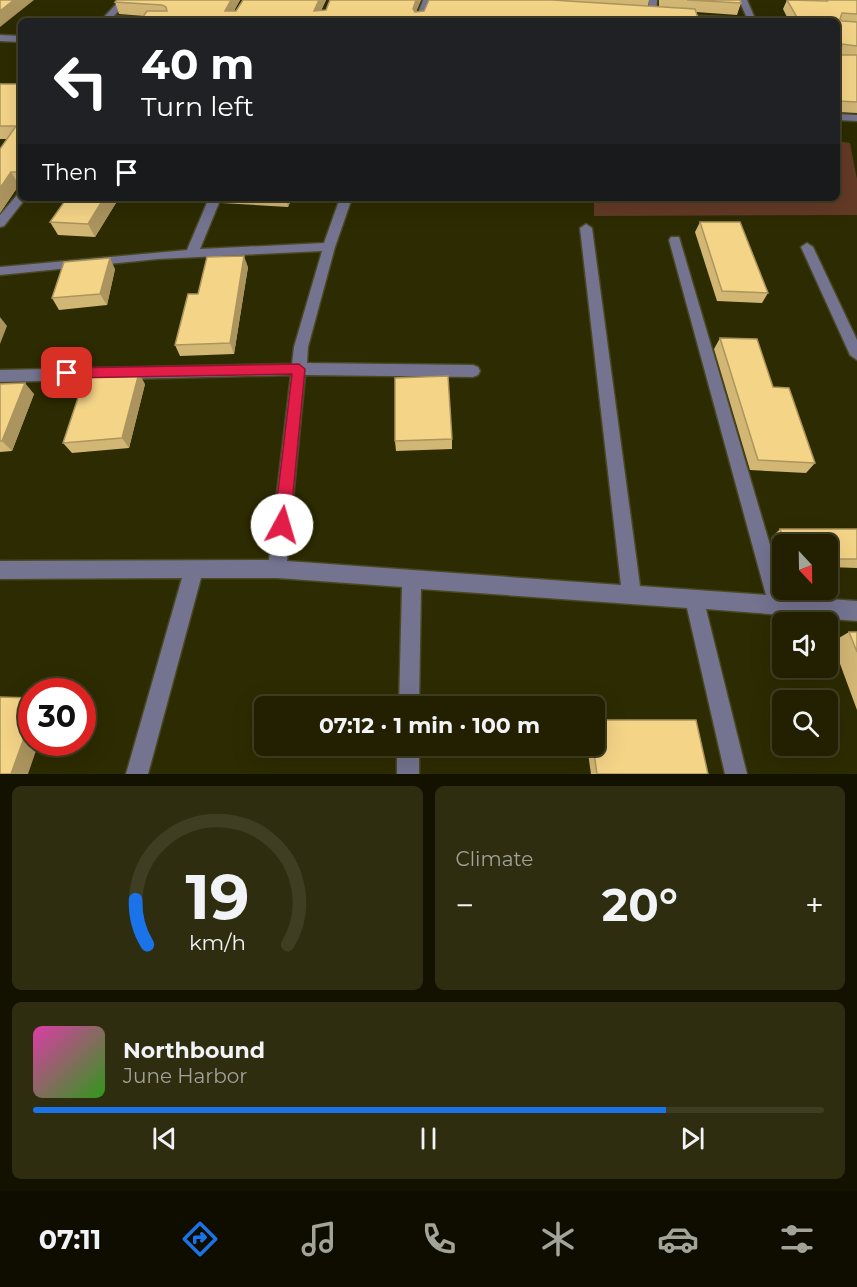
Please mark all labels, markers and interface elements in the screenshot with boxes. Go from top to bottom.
text: 40 m [141,38,254,90]
icon: left [42,42,120,120]
text: Turn left [141,90,254,123]
icon: arrive [110,156,143,189]
text: Then [42,159,98,186]
pin [41,347,92,398]
icon: arrive [50,356,83,389]
position arrow [250,493,314,557]
north arrow [772,534,838,600]
map controls [772,534,838,756]
button: sound [772,612,838,678]
speed limit sign: 30 [18,678,96,756]
button: search [772,690,838,756]
text: 07:12 · 1 min · 100 m [319,712,540,739]
text: Climate [456,847,533,871]
text: 19 [185,859,249,935]
text: 20° [602,877,678,932]
text: − [456,885,474,925]
text: + [805,885,824,925]
text: km/h [189,929,246,955]
text: Northbound [123,1037,265,1064]
text: June Harbor [123,1064,247,1088]
icon: previous [148,1122,181,1155]
icon: pause [412,1122,445,1155]
icon: next [676,1122,709,1155]
icon: directions [179,1218,221,1260]
icon: music [298,1218,340,1260]
icon: phone [418,1218,460,1260]
icon: climate [537,1218,579,1260]
icon: car [657,1218,699,1260]
icon: filters [776,1218,818,1260]
text: 07:11 [39,1223,101,1256]

